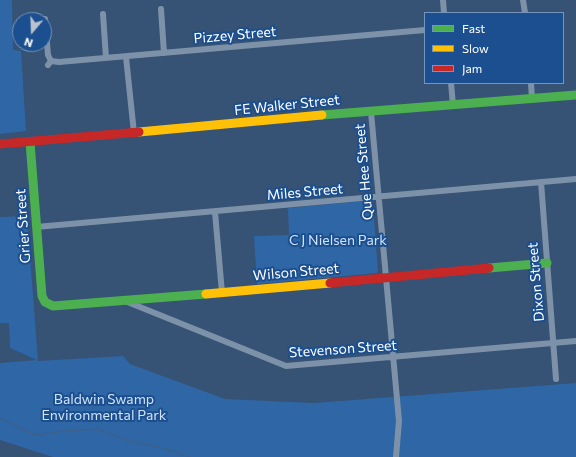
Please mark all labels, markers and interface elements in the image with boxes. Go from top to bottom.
north arrow [12,12,52,52]
legend [424,12,564,84]
text: Fast [462,21,485,35]
street label: Pizzey Street [193,23,277,47]
text: N [22,35,34,50]
text: Slow [462,41,489,55]
text: Jam [462,61,482,75]
street label: FE Walker Street [233,91,341,119]
street label: Que Hee Street [351,123,377,221]
street label: Miles Street [266,180,344,204]
street label: Grier Street [12,188,34,264]
park label: C J Nielsen Park [289,232,387,248]
street label: Dixon Street [524,242,548,322]
street label: Wilson Street [252,260,340,284]
street label: Stevenson Street [288,337,398,361]
park label: Baldwin Swamp Environmental Park [42,391,166,424]

